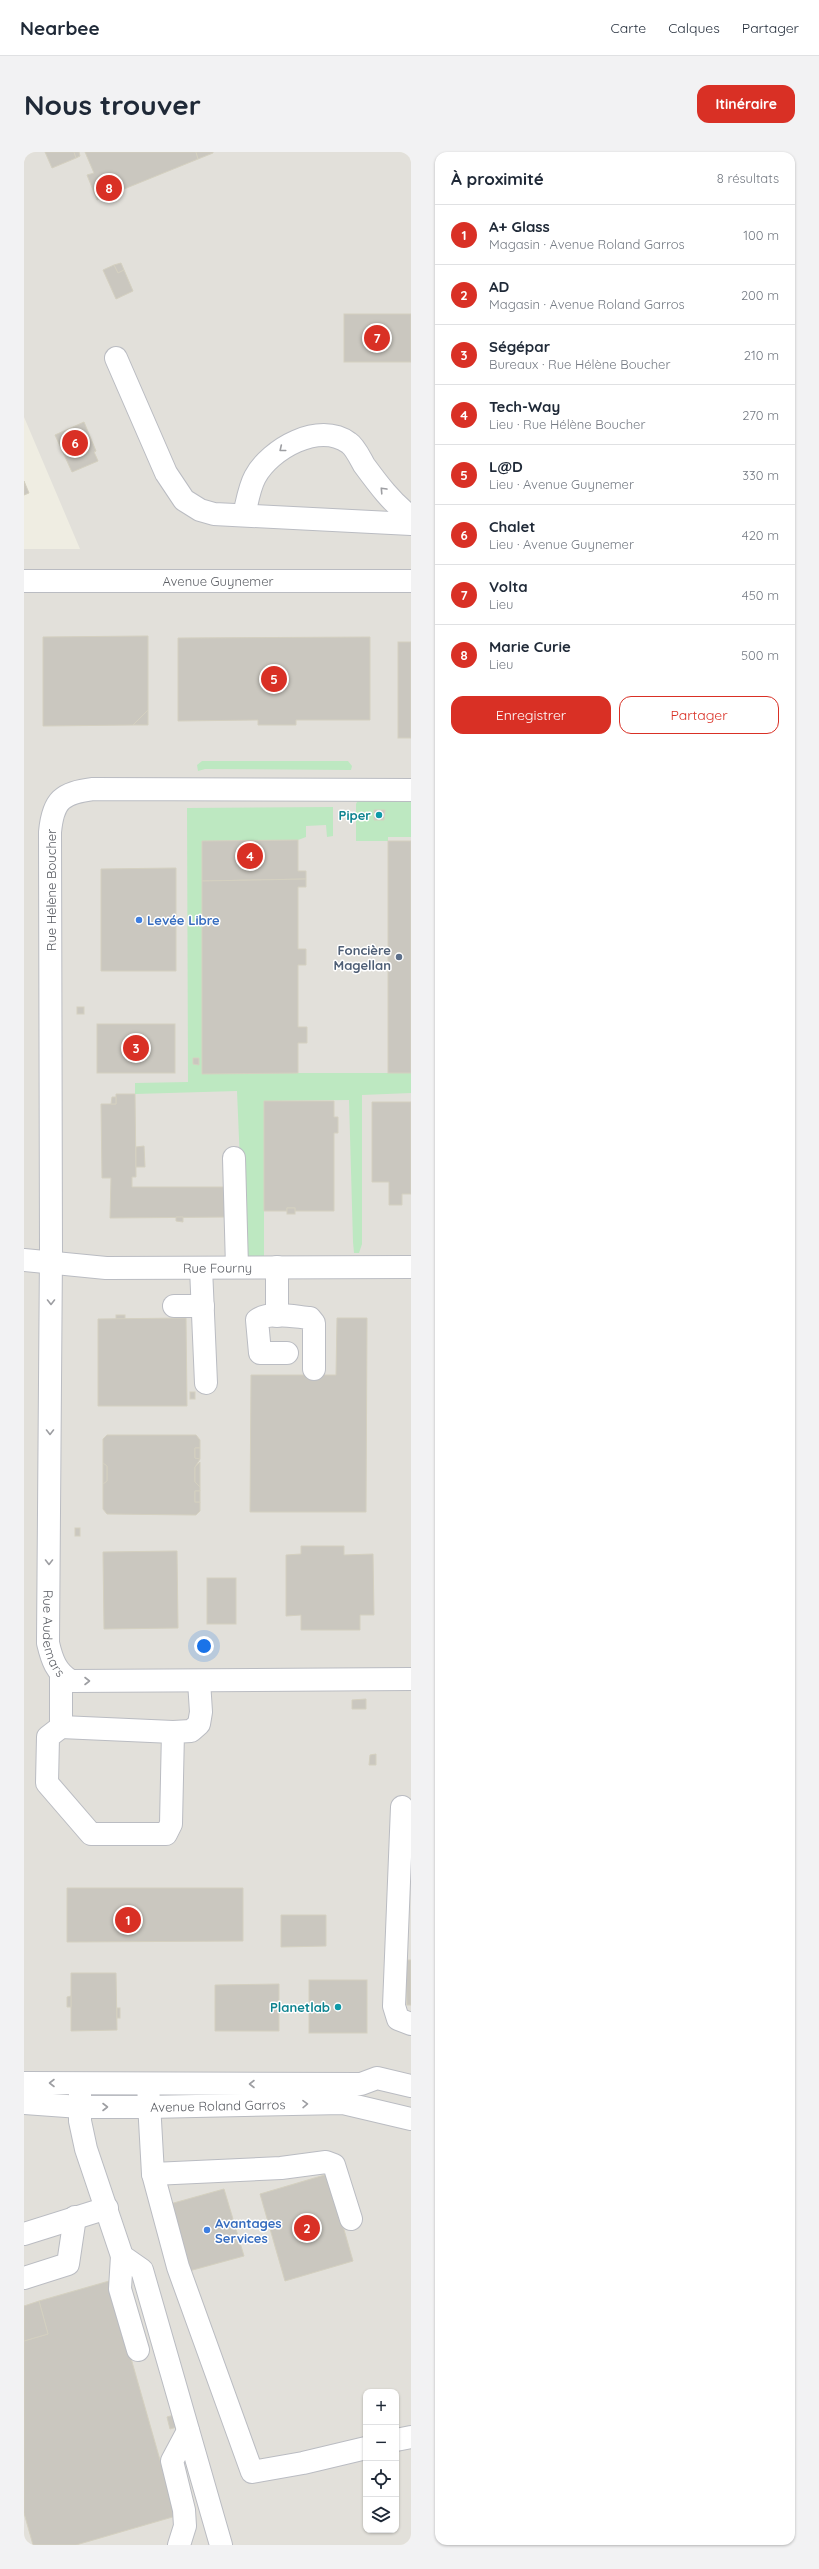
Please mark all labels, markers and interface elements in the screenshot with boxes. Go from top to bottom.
text: Nearbee [20,16,100,40]
text: Carte [611,19,646,37]
text: Calques [668,19,720,37]
text: Partager [742,19,799,37]
button: Itinéraire [697,85,795,123]
text: Nous trouver [24,87,201,122]
text: À proximité [451,168,544,189]
text: 8 résultats [717,170,779,186]
pin: 8 [96,173,122,203]
text: A+ Glass [489,217,550,236]
text: 1 [461,227,467,243]
text: 100 m [743,227,779,243]
text: Magasin · Avenue Roland Garros [489,236,685,252]
text: AD [489,277,509,296]
text: 2 [460,287,468,303]
text: 200 m [741,287,779,303]
text: Magasin · Avenue Roland Garros [489,296,685,312]
pin: 7 [364,323,390,353]
text: Ségépar [489,337,550,356]
text: 3 [461,347,467,363]
text: 210 m [744,347,779,363]
text: Bureaux · Rue Hélène Boucher [489,356,670,372]
text: Tech-Way [489,397,560,416]
text: 4 [460,407,468,423]
text: 270 m [742,407,779,423]
text: Lieu · Rue Hélène Boucher [489,416,645,432]
pin: 6 [62,428,88,458]
one-way arrow [280,445,287,452]
text: L@D [489,457,523,476]
text: 5 [460,467,468,483]
text: 330 m [742,467,779,483]
text: Lieu · Avenue Guynemer [489,476,634,492]
one-way arrow [380,487,388,495]
text: Chalet [489,517,536,536]
text: 6 [460,527,468,543]
text: 420 m [742,527,779,543]
text: Lieu · Avenue Guynemer [489,536,634,552]
street label: Avenue Guynemer [162,573,274,589]
text: Volta [489,577,528,596]
text: 7 [460,587,468,603]
text: 450 m [742,587,779,603]
text: Lieu [489,596,513,612]
text: Marie Curie [489,637,571,656]
text: 8 [460,647,468,663]
text: 500 m [741,647,779,663]
text: Lieu [489,656,513,672]
pin: 5 [261,664,287,694]
button: Enregistrer [451,696,611,734]
button: Partager [619,696,779,734]
place label: Piper [339,807,371,823]
marker: Piper [374,810,384,820]
street label: Rue Hélène Boucher [43,829,59,951]
pin: 4 [237,841,263,871]
place label: Levée Libre [147,912,220,928]
marker: Levée Libre [134,915,144,925]
place label: Foncière Magellan [334,942,391,973]
marker: Foncière Magellan [394,952,404,962]
pin: 3 [123,1033,149,1063]
street label: Rue Fourny [183,1260,252,1276]
one-way arrow [47,1299,55,1305]
one-way arrow [46,1429,54,1435]
one-way arrow [45,1559,53,1565]
street label: Rue Audemars [40,1590,69,1680]
your location [194,1636,214,1656]
one-way arrow [84,1677,90,1685]
pin: 1 [115,1905,141,1935]
place label: Planetlab [270,1999,330,2015]
marker: Planetlab [333,2002,343,2012]
one-way arrow [49,2079,55,2087]
one-way arrow [249,2080,255,2089]
street label: Avenue Roland Garros [150,2096,286,2115]
one-way arrow [302,2100,308,2108]
one-way arrow [102,2103,108,2111]
pin: 2 [294,2213,320,2243]
place label: Avantages Services [215,2215,282,2246]
marker: Avantages Services [202,2225,212,2235]
map controls [363,2389,399,2533]
button: + [363,2389,399,2425]
button: − [363,2425,399,2461]
button: locate [363,2461,399,2497]
button: layers [363,2497,399,2533]

